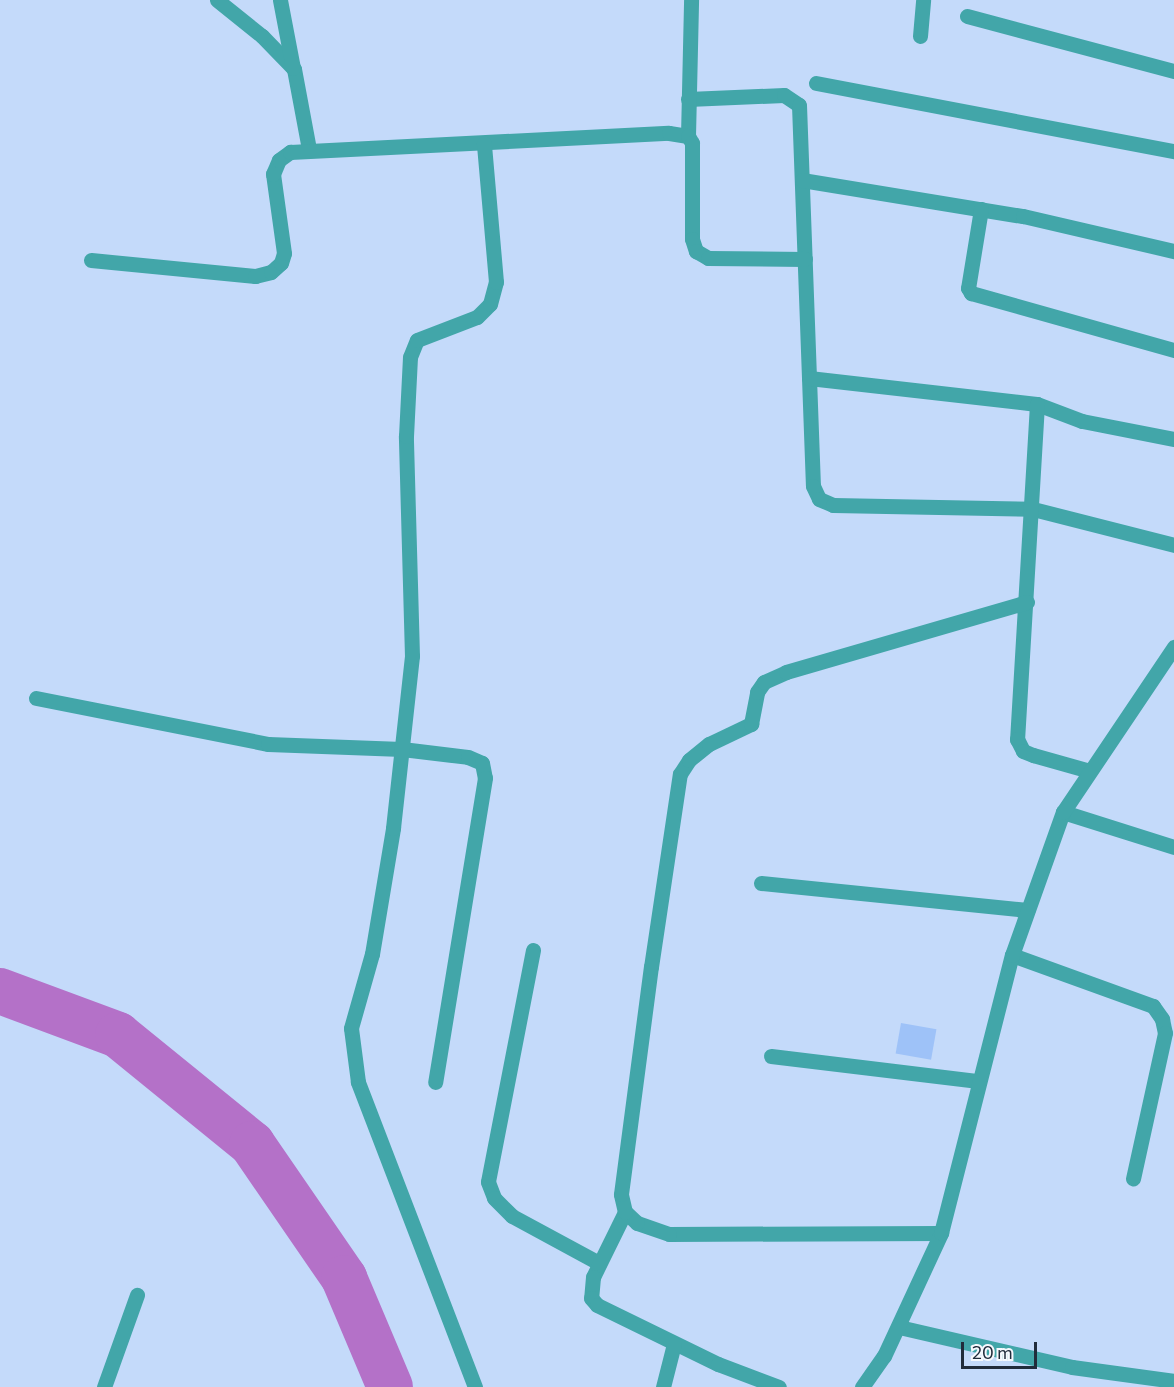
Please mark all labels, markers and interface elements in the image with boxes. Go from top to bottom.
scale bar [964,1330,1040,1368]
text: 20 m [972,1341,1013,1363]

